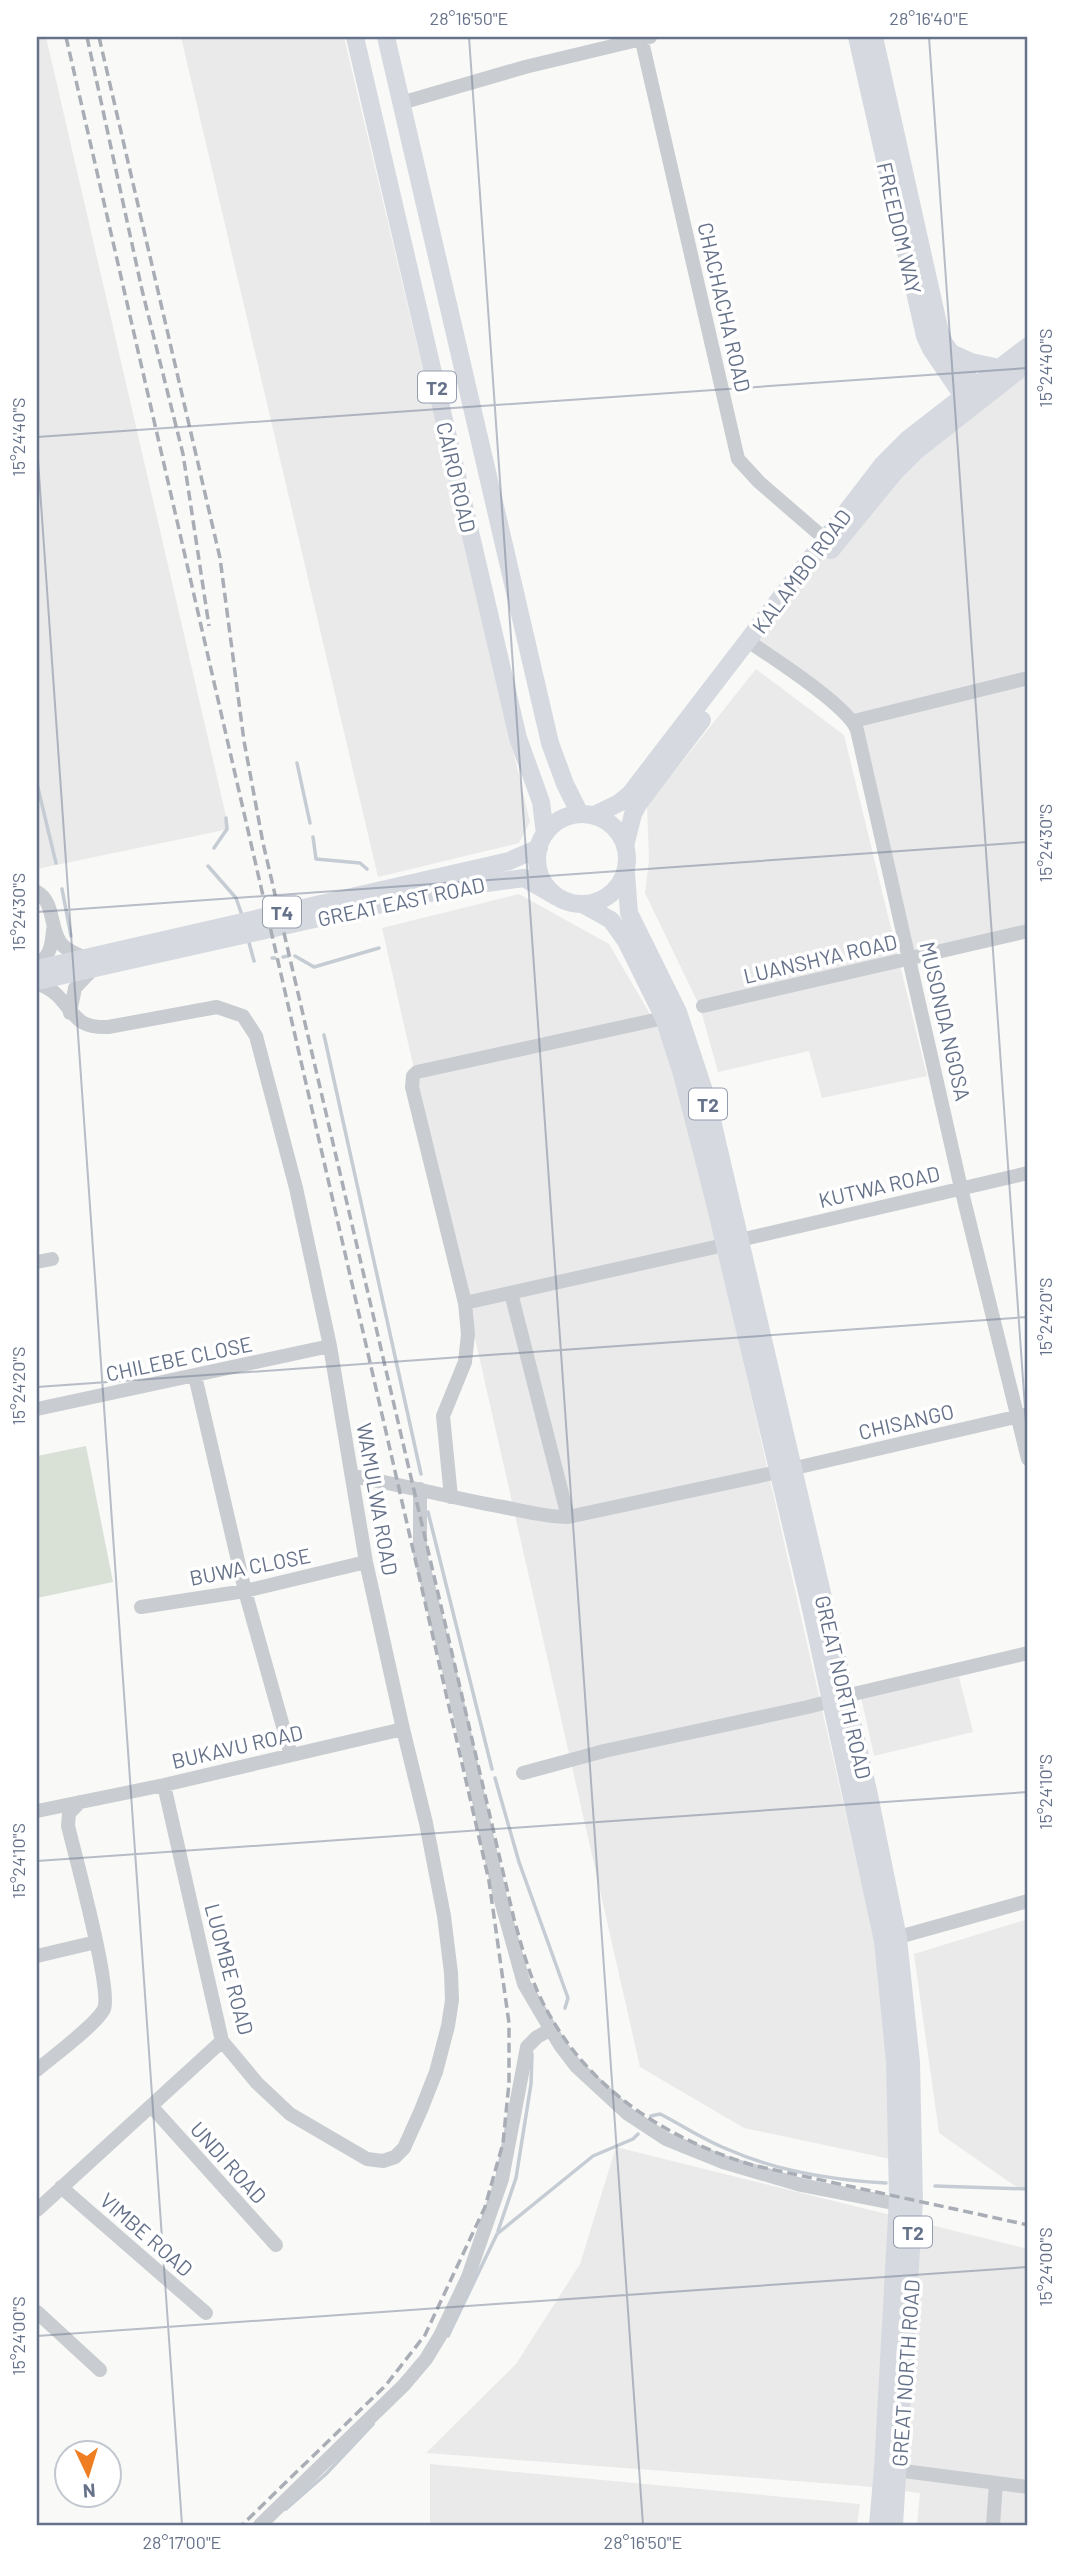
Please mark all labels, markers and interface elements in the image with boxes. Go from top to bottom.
text: 28°16'50"E [430,7,508,29]
text: 28°16'40"E [889,7,969,29]
street label: FREEDOM WAY [873,159,927,297]
street label: CHACHACHA ROAD [693,220,757,394]
text: 15°24'40"S [1034,328,1056,408]
road number: T2 [418,372,456,402]
text: 15°24'40"S [7,397,29,477]
street label: CAIRO ROAD [432,419,482,535]
street label: KALAMBO ROAD [746,504,856,638]
text: 15°24'30"S [1034,804,1056,882]
street label: GREAT EAST ROAD [315,871,487,931]
text: 15°24'30"S [7,873,29,951]
road number: T4 [263,896,301,928]
street label: LUANSHYA ROAD [741,928,899,988]
street label: MUSONDA NGOSA [916,939,977,1103]
road number: T2 [689,1088,727,1120]
street label: KUTWA ROAD [816,1160,942,1212]
text: 15°24'20"S [1034,1277,1056,1357]
street label: CHILEBE CLOSE [103,1330,255,1386]
text: 15°24'20"S [7,1346,29,1426]
street label: CHISANGO [856,1398,956,1444]
street label: WAMULWA ROAD [352,1421,404,1577]
street label: BUWA CLOSE [187,1542,313,1590]
street label: GREAT NORTH ROAD [811,1593,877,1781]
street label: BUKAVU ROAD [169,1719,305,1773]
text: 15°24'10"S [1034,1754,1056,1830]
text: 15°24'10"S [7,1823,29,1899]
street label: LUOMBE ROAD [200,1901,260,2037]
street label: UNDI ROAD [186,2116,272,2208]
street label: VIMBE ROAD [96,2187,198,2281]
road number: T2 [894,2216,932,2248]
text: 15°24'00"S [1034,2227,1056,2307]
street label: GREAT NORTH ROAD [886,2279,924,2467]
text: 15°24'00"S [7,2296,29,2376]
north arrow [52,2440,122,2510]
text: N [82,2480,96,2503]
text: 28°17'00"E [142,2531,222,2553]
text: 28°16'50"E [604,2531,682,2553]

